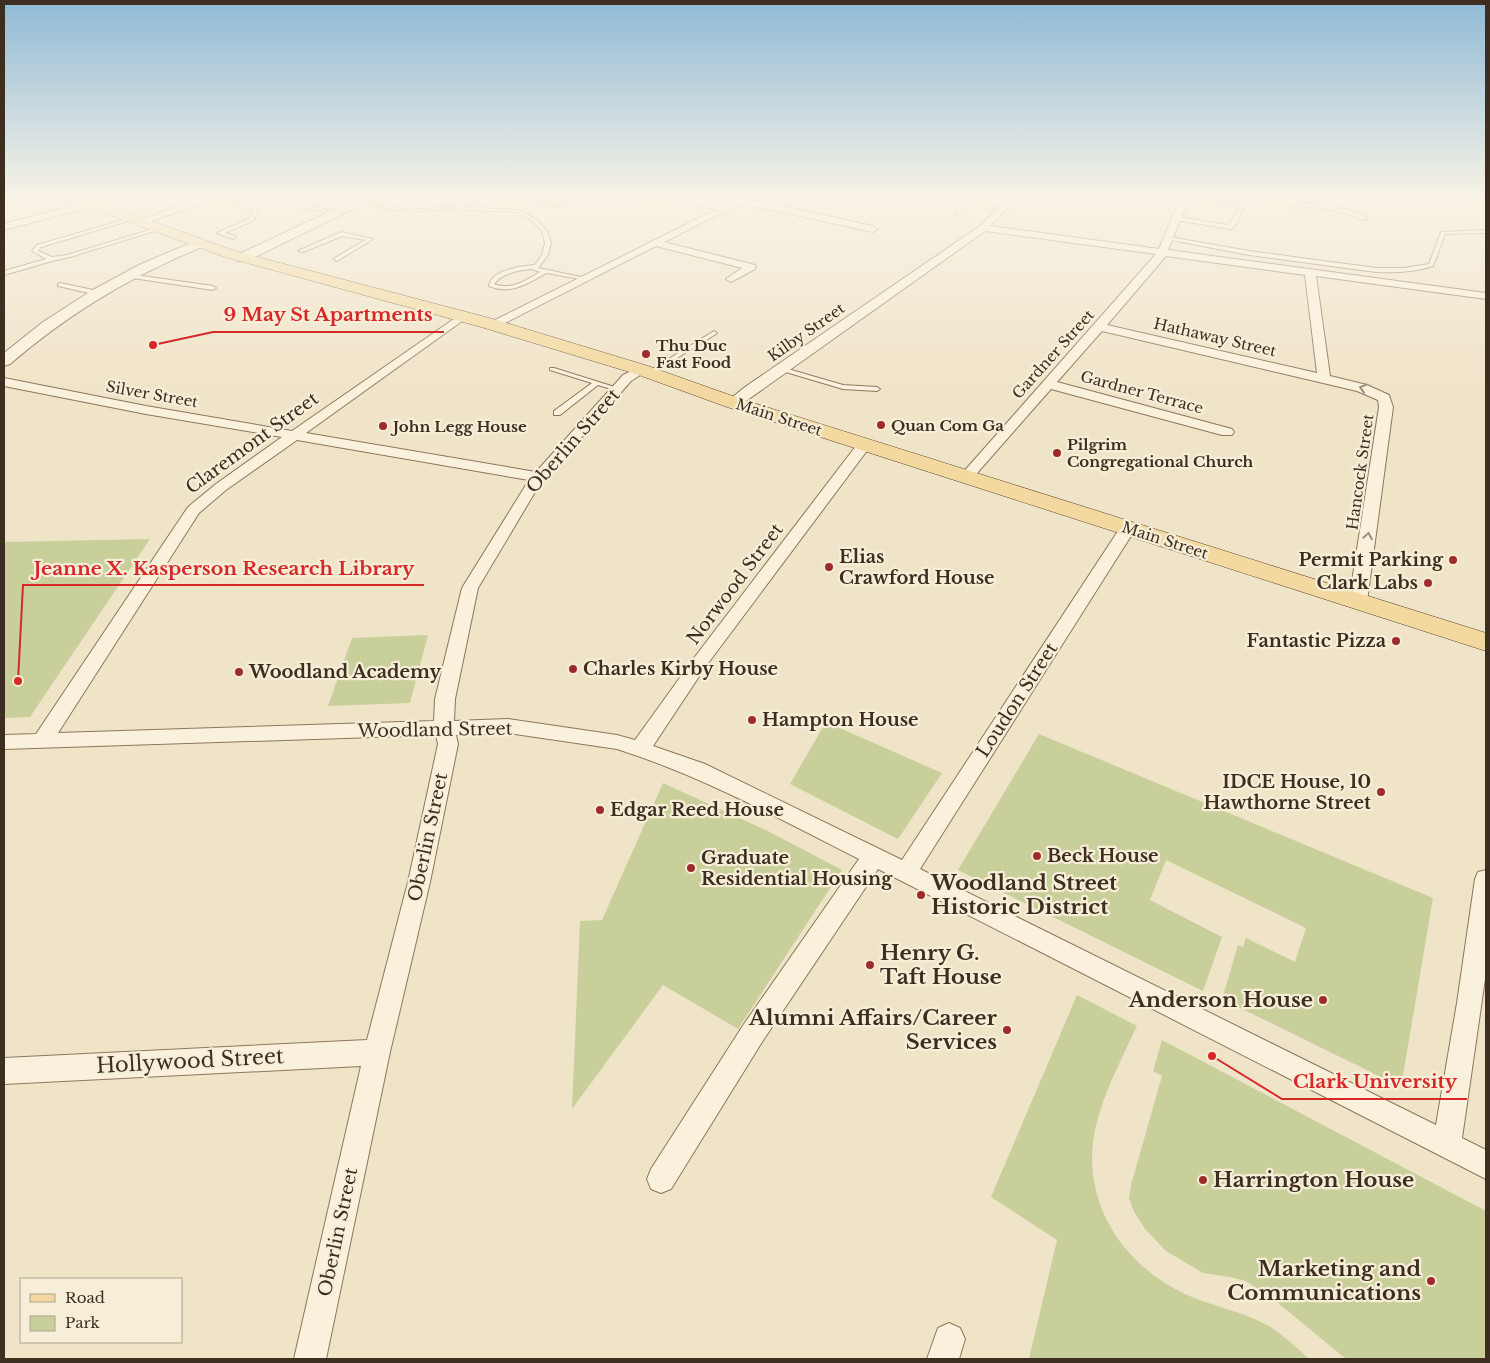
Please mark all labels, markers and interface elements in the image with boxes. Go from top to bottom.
callout: 9 May St Apartments [213,298,444,332]
street label: Kilby Street [764,298,848,366]
text: 9 May St Apartments [223,303,433,326]
street label: Gardner Street [1008,305,1098,403]
street label: Hathaway Street [1152,314,1279,360]
place label: Thu Duc Fast Food [656,336,732,372]
marker: Thu Duc Fast Food [640,348,652,360]
street label: Gardner Terrace [1079,366,1205,418]
street label: Silver Street [104,377,200,412]
street label: Oberlin Street [522,384,625,498]
one-way arrow [1360,384,1368,394]
street label: Claremont Street [181,387,323,498]
street label: Main Street [733,394,825,440]
street label: Hancock Street [1342,412,1378,531]
place label: Quan Com Ga [891,416,1004,435]
place label: John Legg House [390,417,527,436]
marker: Quan Com Ga [875,419,887,431]
marker: John Legg House [377,420,389,432]
place label: Pilgrim Congregational Church [1067,435,1254,471]
marker: Pilgrim Congregational Church [1051,447,1063,459]
street label: Main Street [1119,517,1211,563]
street label: Norwood Street [682,519,788,649]
one-way arrow [1362,532,1372,540]
place label: Elias Crawford House [839,546,995,589]
place label: Permit Parking [1298,549,1444,571]
callout: Jeanne X. Kasperson Research Library [23,551,424,585]
marker: Permit Parking [1447,554,1459,566]
text: Jeanne X. Kasperson Research Library [30,557,415,580]
marker: Elias Crawford House [823,561,835,573]
place label: Clark Labs [1317,572,1418,594]
marker: Clark Labs [1422,577,1434,589]
place label: Fantastic Pizza [1247,630,1387,652]
marker: Fantastic Pizza [1390,635,1402,647]
street label: Loudon Street [972,638,1062,762]
place label: Charles Kirby House [583,658,778,680]
place label: Woodland Academy [248,661,442,683]
marker: Charles Kirby House [567,663,579,675]
marker: Woodland Academy [233,666,245,678]
place label: Hampton House [762,709,919,731]
marker: Hampton House [746,714,758,726]
street label: Woodland Street [356,718,513,742]
street label: Oberlin Street [404,770,452,904]
place label: IDCE House, 10 Hawthorne Street [1204,771,1371,814]
marker: IDCE House, 10 Hawthorne Street [1375,786,1387,798]
place label: Edgar Reed House [610,799,784,821]
marker: Edgar Reed House [594,804,606,816]
place label: Beck House [1047,845,1159,867]
place label: Graduate Residential Housing [701,847,893,890]
marker: Beck House [1031,850,1043,862]
marker: Graduate Residential Housing [685,862,697,874]
place label: Woodland Street Historic District [930,870,1117,920]
marker: Woodland Street Historic District [915,889,927,901]
place label: Henry G. Taft House [880,940,1002,990]
marker: Henry G. Taft House [864,959,876,971]
place label: Anderson House [1128,987,1313,1013]
marker: Anderson House [1317,994,1329,1006]
place label: Alumni Affairs/Career Services [748,1005,998,1055]
marker: Alumni Affairs/Career Services [1001,1024,1013,1036]
street label: Hollywood Street [95,1043,285,1079]
callout: Clark University [1282,1065,1467,1099]
text: Clark University [1293,1070,1458,1093]
street label: Oberlin Street [314,1165,362,1299]
place label: Harrington House [1213,1167,1414,1193]
marker: Harrington House [1197,1174,1209,1186]
place label: Marketing and Communications [1227,1256,1421,1306]
marker: Marketing and Communications [1425,1275,1437,1287]
legend [20,1278,182,1343]
text: Road [65,1288,105,1307]
text: Park [65,1313,101,1332]

